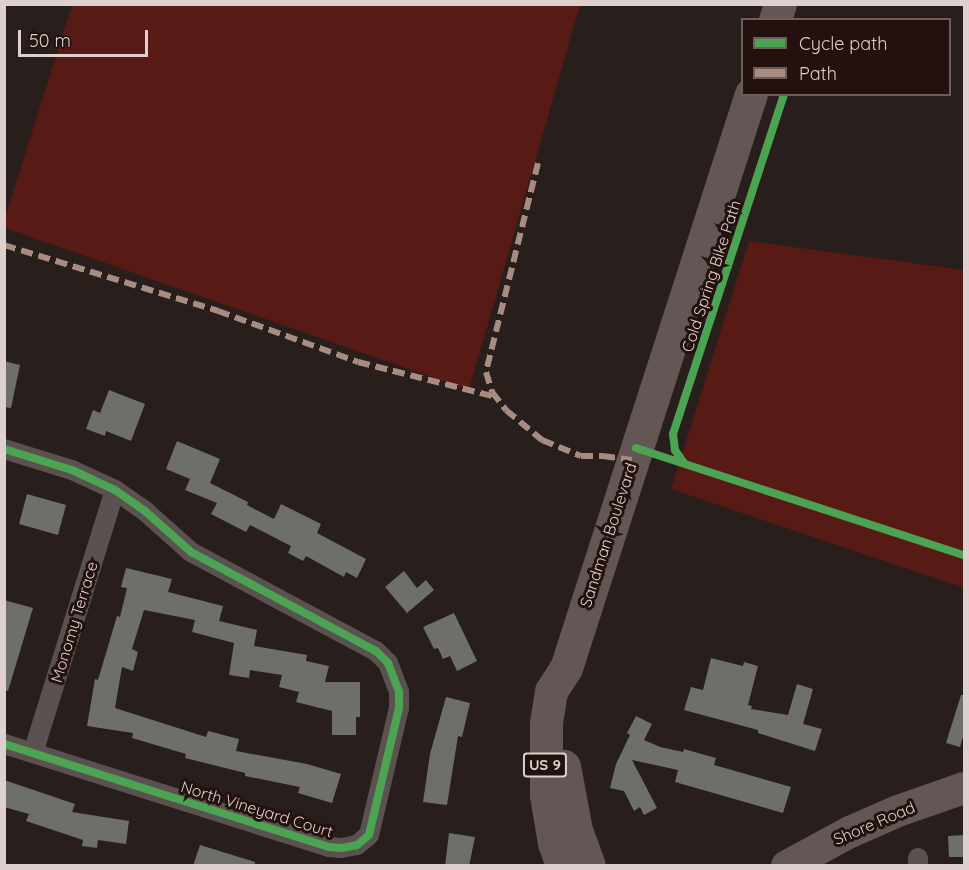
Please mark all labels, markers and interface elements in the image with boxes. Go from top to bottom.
scale bar [21,18,152,56]
legend [741,18,951,96]
text: 50 m [29,29,71,52]
text: Cycle path [799,32,887,55]
text: Path [799,62,837,85]
street label: Cold Spring Bike Path [677,198,745,354]
street label: Sandman Boulevard [576,460,640,610]
street label: Monomy Terrace [46,559,102,685]
road number: US 9 [522,753,568,777]
street label: North Vineyard Court [179,777,335,841]
street label: Shore Road [830,797,918,849]

